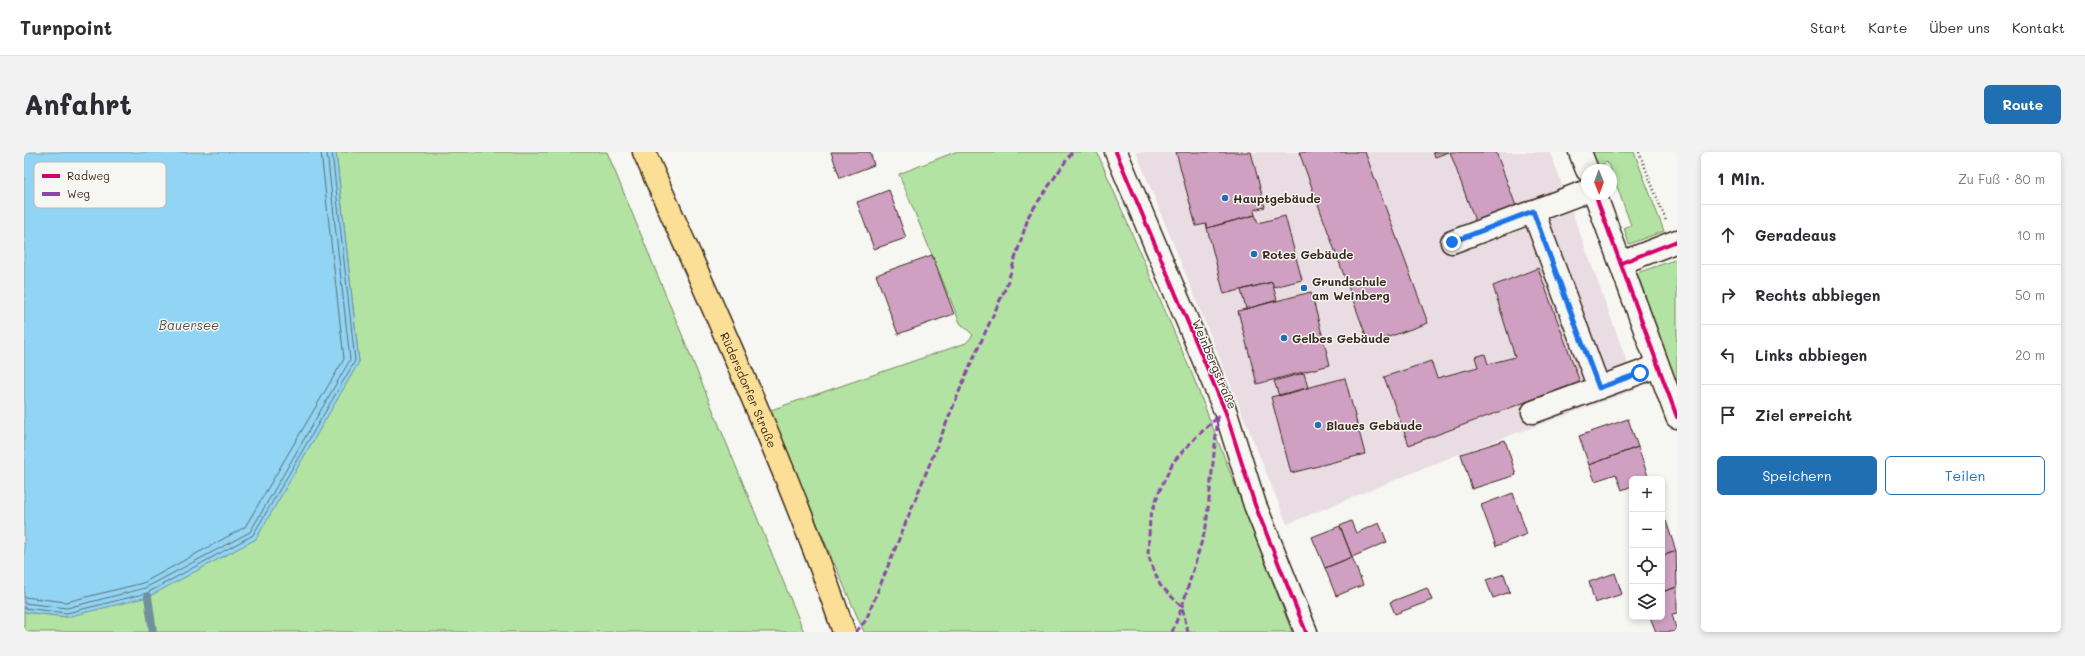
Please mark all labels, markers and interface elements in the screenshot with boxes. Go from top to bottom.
text: Turnpoint [20,15,112,40]
text: Start [1810,18,1846,37]
text: Karte [1868,18,1907,37]
text: Über uns [1929,18,1990,37]
text: Kontakt [2012,18,2065,37]
button: Route [1984,85,2061,124]
text: Anfahrt [24,86,132,122]
legend [34,162,166,208]
north arrow [1581,164,1617,200]
text: 1 Min. [1717,167,1765,189]
text: Radweg [67,168,110,183]
text: Zu Fuß · 80 m [1958,170,2045,187]
text: Weg [67,186,90,201]
place label: Hauptgebäude [1233,190,1321,206]
marker: Hauptgebäude [1220,193,1230,203]
icon: ahead [1717,224,1739,246]
text: Geradeaus [1755,225,1836,245]
text: 10 m [2017,226,2045,243]
route end [1443,233,1461,251]
place label: Rotes Gebäude [1262,246,1353,262]
marker: Rotes Gebäude [1249,249,1259,259]
place label: Grundschule am Weinberg [1312,273,1390,303]
marker: Grundschule am Weinberg [1299,283,1309,293]
icon: right [1717,284,1739,306]
text: Rechts abbiegen [1755,285,1880,305]
text: 50 m [2015,286,2045,303]
water label: Bauersee [159,316,219,333]
street label: Weinbergstraße [1189,317,1241,411]
street label: Rüdersdorfer Straße [717,330,781,450]
place label: Gelbes Gebäude [1292,330,1390,346]
marker: Gelbes Gebäude [1279,333,1289,343]
icon: left [1717,344,1739,366]
text: Links abbiegen [1755,345,1867,365]
text: 20 m [2015,346,2045,363]
route start [1631,364,1649,382]
icon: arrive [1717,404,1739,426]
text: Ziel erreicht [1755,405,1852,425]
place label: Blaues Gebäude [1326,417,1422,433]
marker: Blaues Gebäude [1313,420,1323,430]
button: Speichern [1717,456,1877,495]
button: Teilen [1885,456,2045,495]
map controls [1629,476,1665,620]
button: + [1629,476,1665,512]
button: − [1629,512,1665,548]
button: locate [1629,548,1665,584]
button: layers [1629,584,1665,620]

